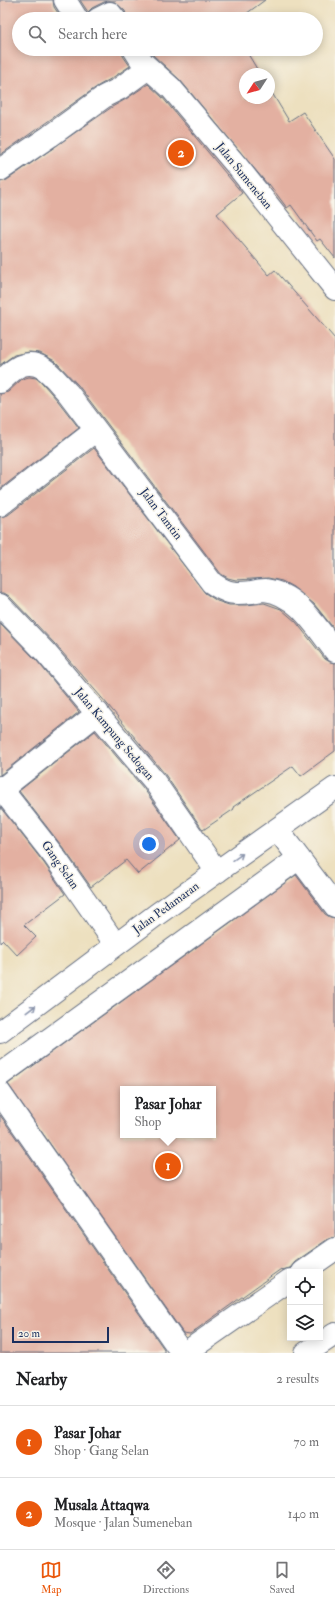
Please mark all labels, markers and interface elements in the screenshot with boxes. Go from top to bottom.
search box [12,12,323,56]
icon: search [26,23,48,45]
text: Search here [58,25,127,44]
north arrow [239,68,275,104]
pin: 2 [168,138,194,168]
street label: Jalan Sumeneban [212,139,276,212]
street label: Jalan Tamtin [136,484,185,543]
street label: Jalan Kampung Sedogan [70,684,157,783]
your location [139,834,159,854]
street label: Gang Selan [38,838,82,892]
one-way arrow [232,853,243,861]
street label: Jalan Pedamaran [129,879,202,938]
one-way arrow [26,1005,37,1013]
popup [120,1086,216,1138]
text: Pasar Johar [134,1095,202,1114]
text: Shop [134,1114,161,1130]
pin: 1 [155,1151,181,1181]
map controls [287,1269,323,1341]
button: locate [287,1269,323,1305]
button: layers [287,1305,323,1341]
scale bar [12,1325,109,1344]
text: 20 m [18,1327,40,1340]
text: Nearby [16,1369,67,1390]
text: 2 results [276,1371,319,1387]
text: Pasar Johar [54,1424,121,1443]
text: 1 [27,1434,31,1450]
text: 70 m [294,1434,319,1450]
text: Shop · Gang Selan [54,1443,149,1459]
text: Musala Attaqwa [54,1496,149,1515]
text: 2 [26,1506,32,1522]
text: 140 m [288,1506,319,1522]
text: Mosque · Jalan Sumeneban [54,1515,192,1531]
tab: Map [40,1559,62,1596]
tab: Directions [143,1559,189,1596]
tab: Saved [270,1559,295,1596]

